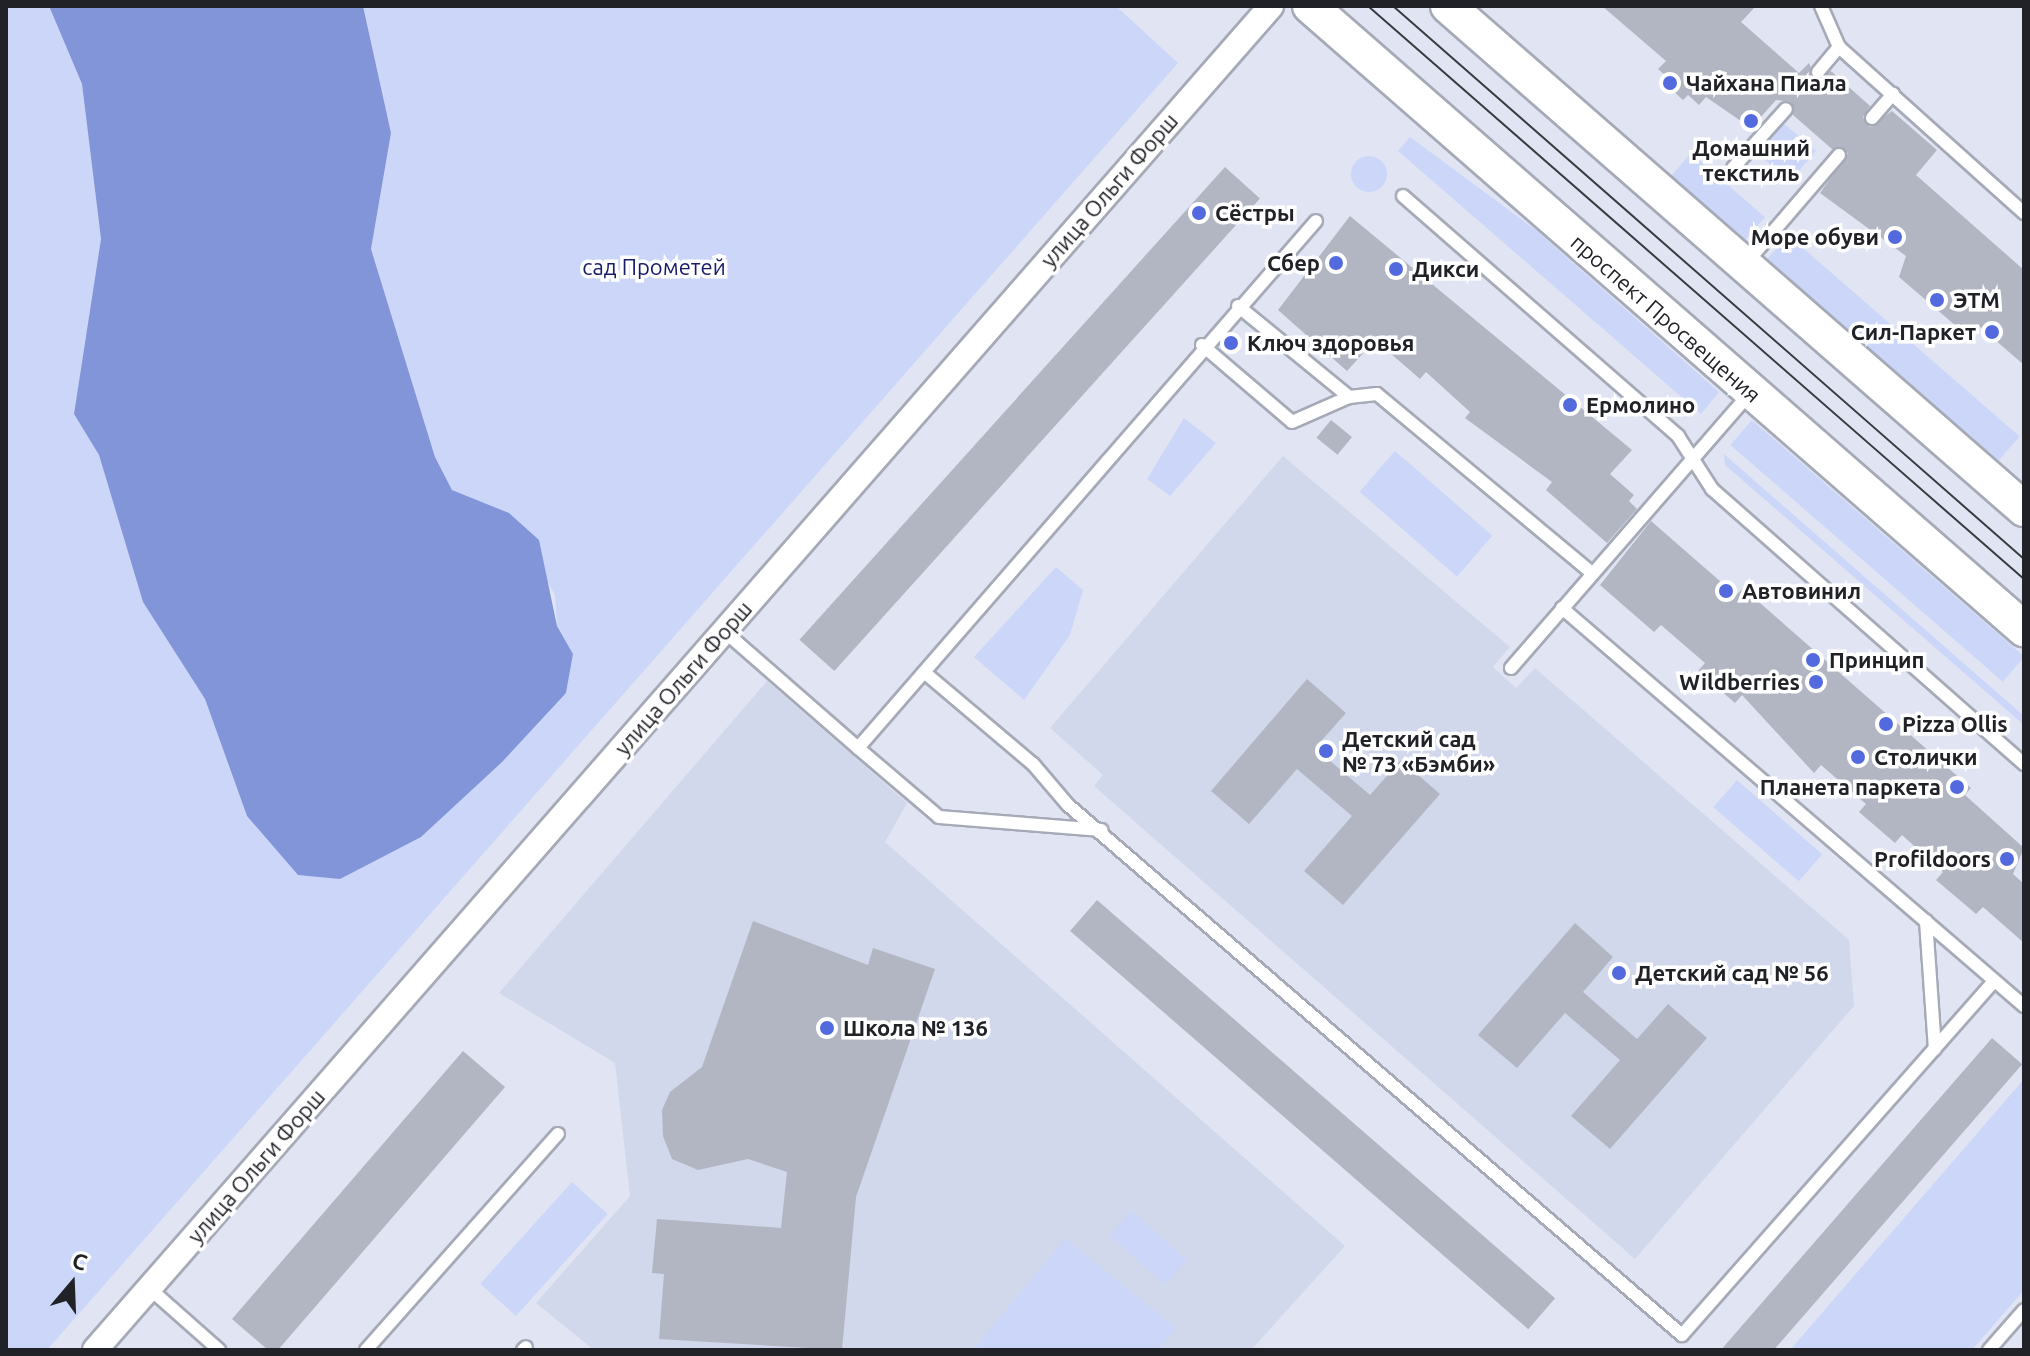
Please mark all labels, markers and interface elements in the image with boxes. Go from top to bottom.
place label: Чайхана Пиала [1686,70,1847,96]
marker: Чайхана Пиала [1661,74,1679,92]
street label: улица Ольги Форш [1035,107,1183,273]
marker: Домашний текстиль [1742,112,1760,130]
place label: Домашний текстиль [1692,134,1810,186]
place label: Сёстры [1215,200,1295,226]
marker: Сёстры [1190,204,1208,222]
place label: Море обуви [1751,224,1879,250]
street label: проспект Просвещения [1566,228,1766,408]
marker: Море обуви [1886,228,1904,246]
place label: Сбер [1267,250,1320,276]
park label: сад Прометей [582,254,726,280]
marker: Сбер [1327,254,1345,272]
place label: Дикси [1412,256,1479,282]
marker: Дикси [1387,260,1405,278]
place label: ЭТМ [1953,287,2000,313]
marker: ЭТМ [1928,291,1946,309]
place label: Сил-Паркет [1851,319,1976,345]
marker: Сил-Паркет [1983,323,2001,341]
place label: Ключ здоровья [1247,330,1414,356]
marker: Ключ здоровья [1222,334,1240,352]
place label: Ермолино [1586,392,1695,418]
marker: Ермолино [1561,396,1579,414]
place label: Автовинил [1742,578,1861,604]
marker: Автовинил [1717,582,1735,600]
street label: улица Ольги Форш [609,595,757,761]
place label: Принцип [1829,647,1925,673]
marker: Принцип [1804,651,1822,669]
place label: Wildberries [1679,669,1800,695]
marker: Wildberries [1807,673,1825,691]
place label: Pizza Ollis [1902,711,2008,737]
marker: Pizza Ollis [1877,715,1895,733]
place label: Детский сад № 73 «Бэмби» [1342,725,1495,776]
marker: Детский сад № 73 «Бэмби» [1317,742,1335,760]
place label: Столички [1874,744,1978,770]
marker: Столички [1849,748,1867,766]
place label: Планета паркета [1760,774,1941,800]
marker: Планета паркета [1948,778,1966,796]
place label: Profildoors [1874,846,1991,872]
marker: Profildoors [1998,850,2016,868]
place label: Детский сад № 56 [1635,960,1829,986]
marker: Детский сад № 56 [1610,964,1628,982]
place label: Школа № 136 [843,1015,988,1041]
marker: Школа № 136 [818,1019,836,1037]
street label: улица Ольги Форш [182,1083,330,1249]
north arrow [32,1244,112,1324]
text: С [69,1247,91,1275]

